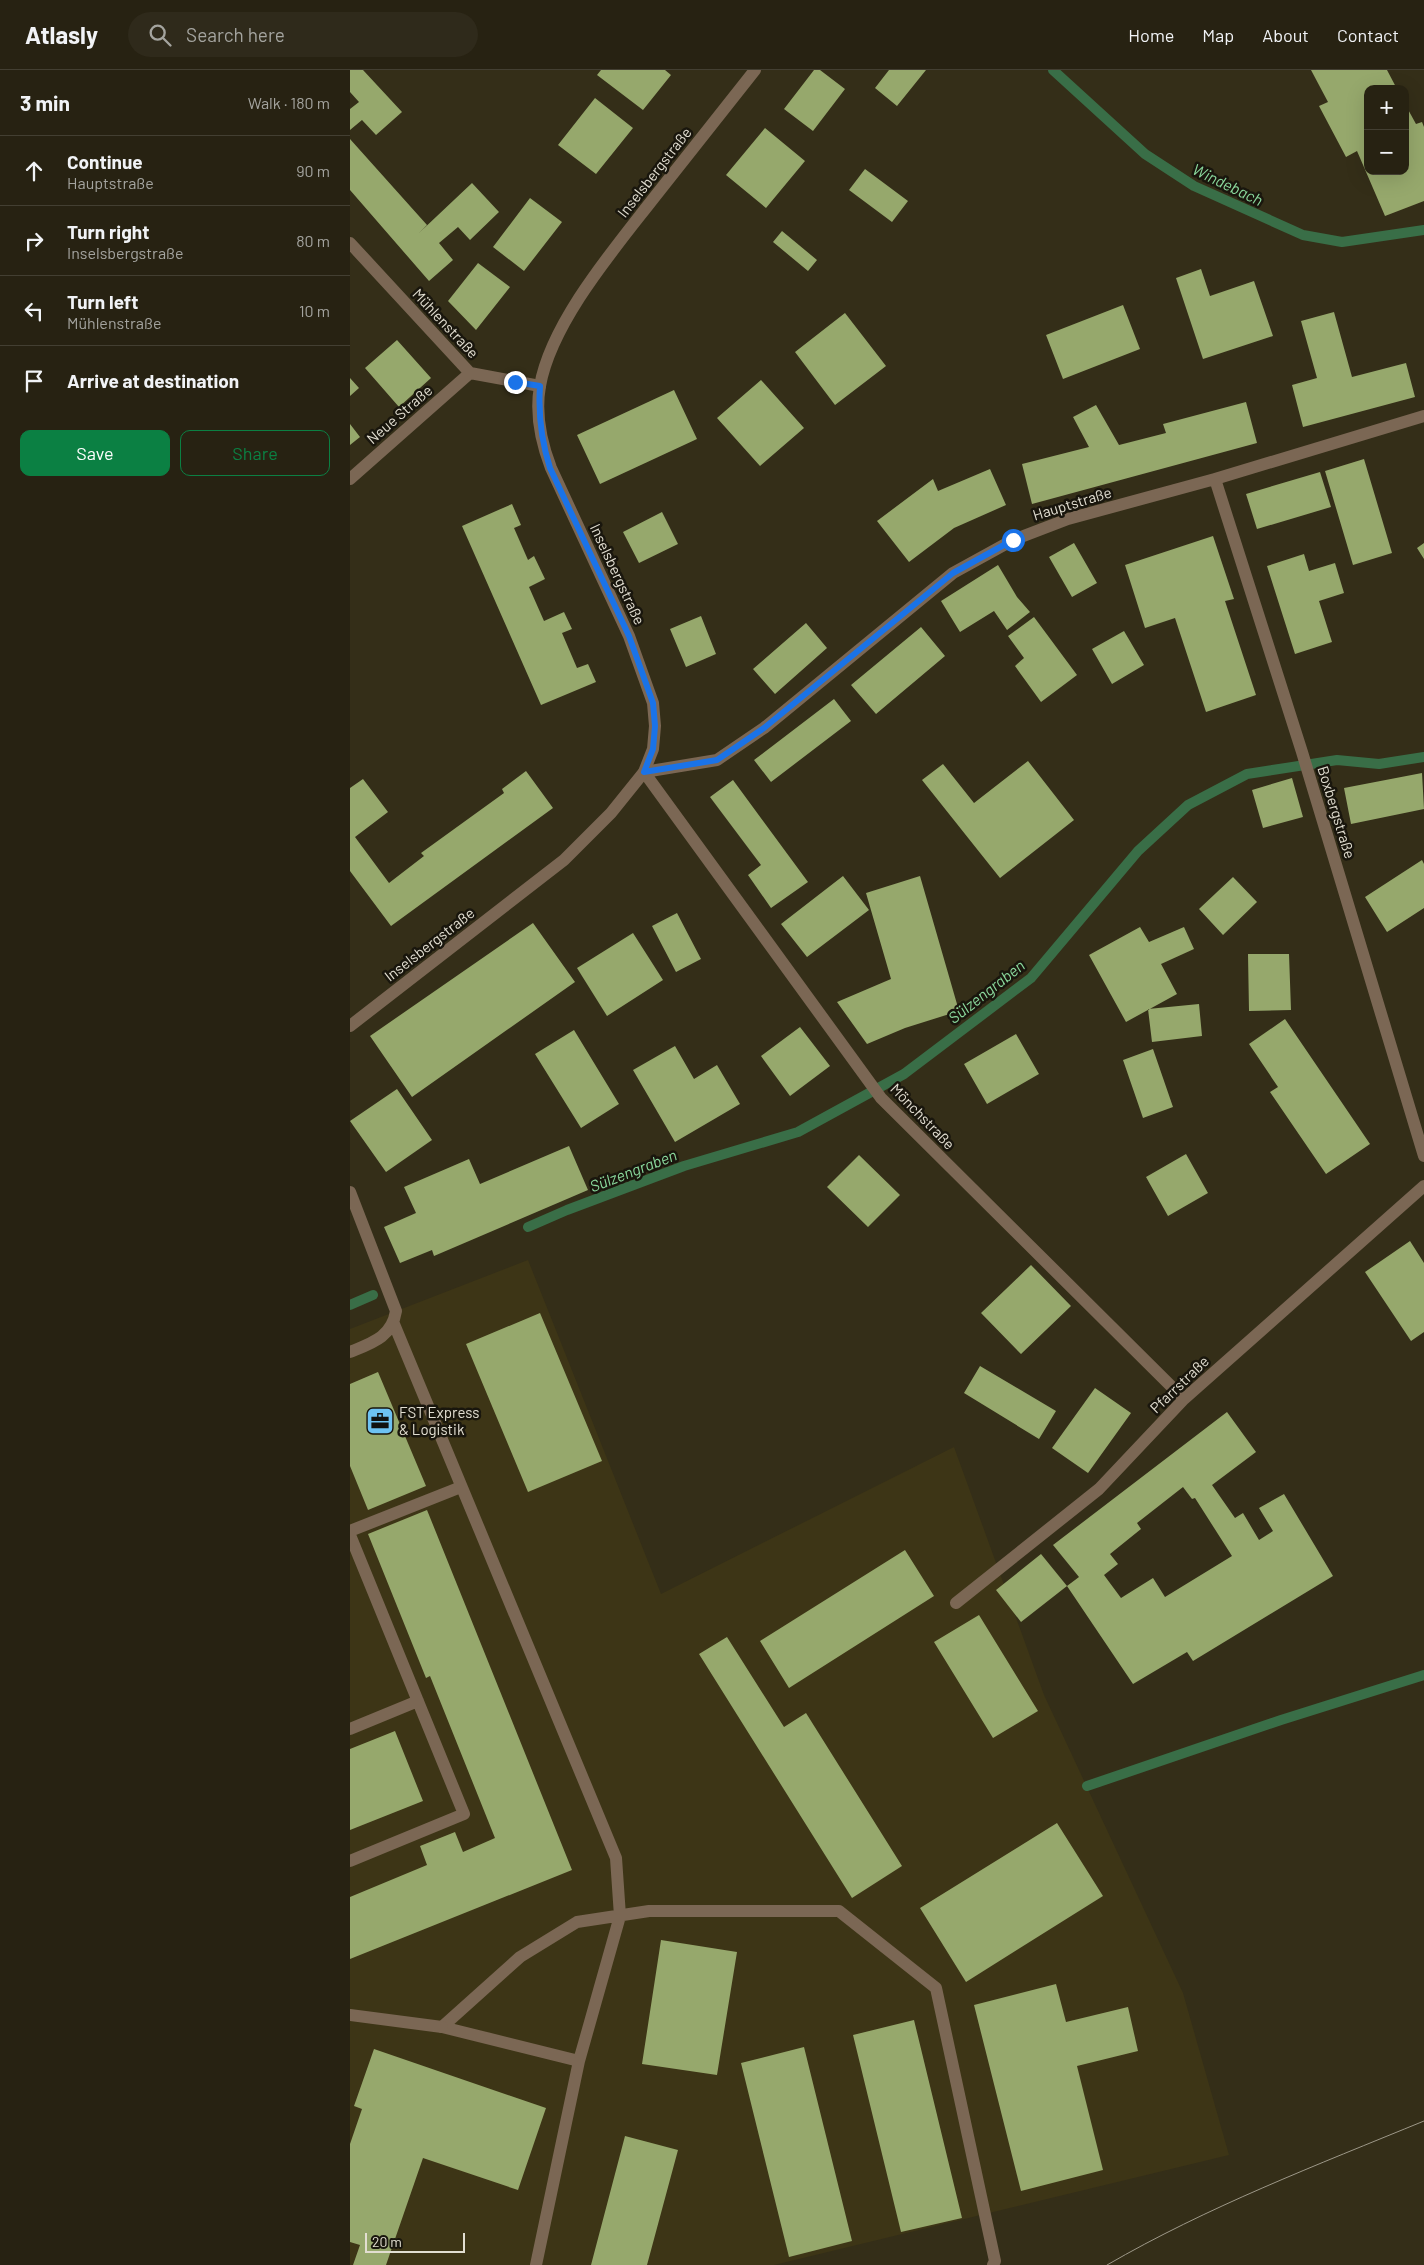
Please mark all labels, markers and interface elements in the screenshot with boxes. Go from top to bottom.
search box [128,12,478,57]
text: Atlasly [25,20,98,49]
icon: search [146,21,174,49]
text: Search here [186,23,285,46]
text: Home [1128,24,1174,46]
text: Map [1202,24,1234,46]
text: About [1262,24,1309,46]
text: Contact [1337,24,1399,46]
map controls [1364,85,1409,175]
button: + [1364,85,1409,130]
text: 3 min [20,90,70,115]
text: Walk · 180 m [248,93,330,112]
street label: Inselsbergstraße [613,123,695,221]
button: − [1364,130,1409,175]
text: Continue [67,150,143,173]
icon: ahead [20,157,48,185]
water label: Windebach [1190,159,1266,209]
text: 90 m [296,161,330,180]
text: Hauptstraße [67,173,154,192]
text: Turn right [67,220,149,243]
icon: right [20,227,48,255]
text: 80 m [296,231,330,250]
text: Inselsbergstraße [67,243,184,262]
street label: Mühlenstraße [409,284,483,362]
text: Turn left [67,290,138,313]
icon: left [20,297,48,325]
text: 10 m [299,301,330,320]
text: Mühlenstraße [67,313,161,332]
icon: arrive [20,367,48,395]
text: Arrive at destination [67,369,239,392]
route end [504,371,527,394]
street label: Neue Straße [363,381,435,447]
button: Save [20,430,170,476]
button: Share [180,430,330,476]
street label: Hauptstraße [1030,482,1114,524]
street label: Inselsbergstraße [587,521,649,627]
route start [1002,529,1025,552]
street label: Boxbergstraße [1314,763,1360,861]
street label: Inselsbergstraße [380,903,478,985]
water label: Sülzengraben [944,955,1028,1027]
street label: Mönchstraße [887,1079,959,1153]
water label: Sülzengraben [587,1145,679,1195]
street label: Pfarrstraße [1146,1352,1212,1416]
place label: FST Express & Logistik [399,1403,479,1438]
office icon: FST Express & Logistik [365,1406,395,1436]
scale bar [365,2230,465,2253]
text: 20 m [372,2233,402,2250]

